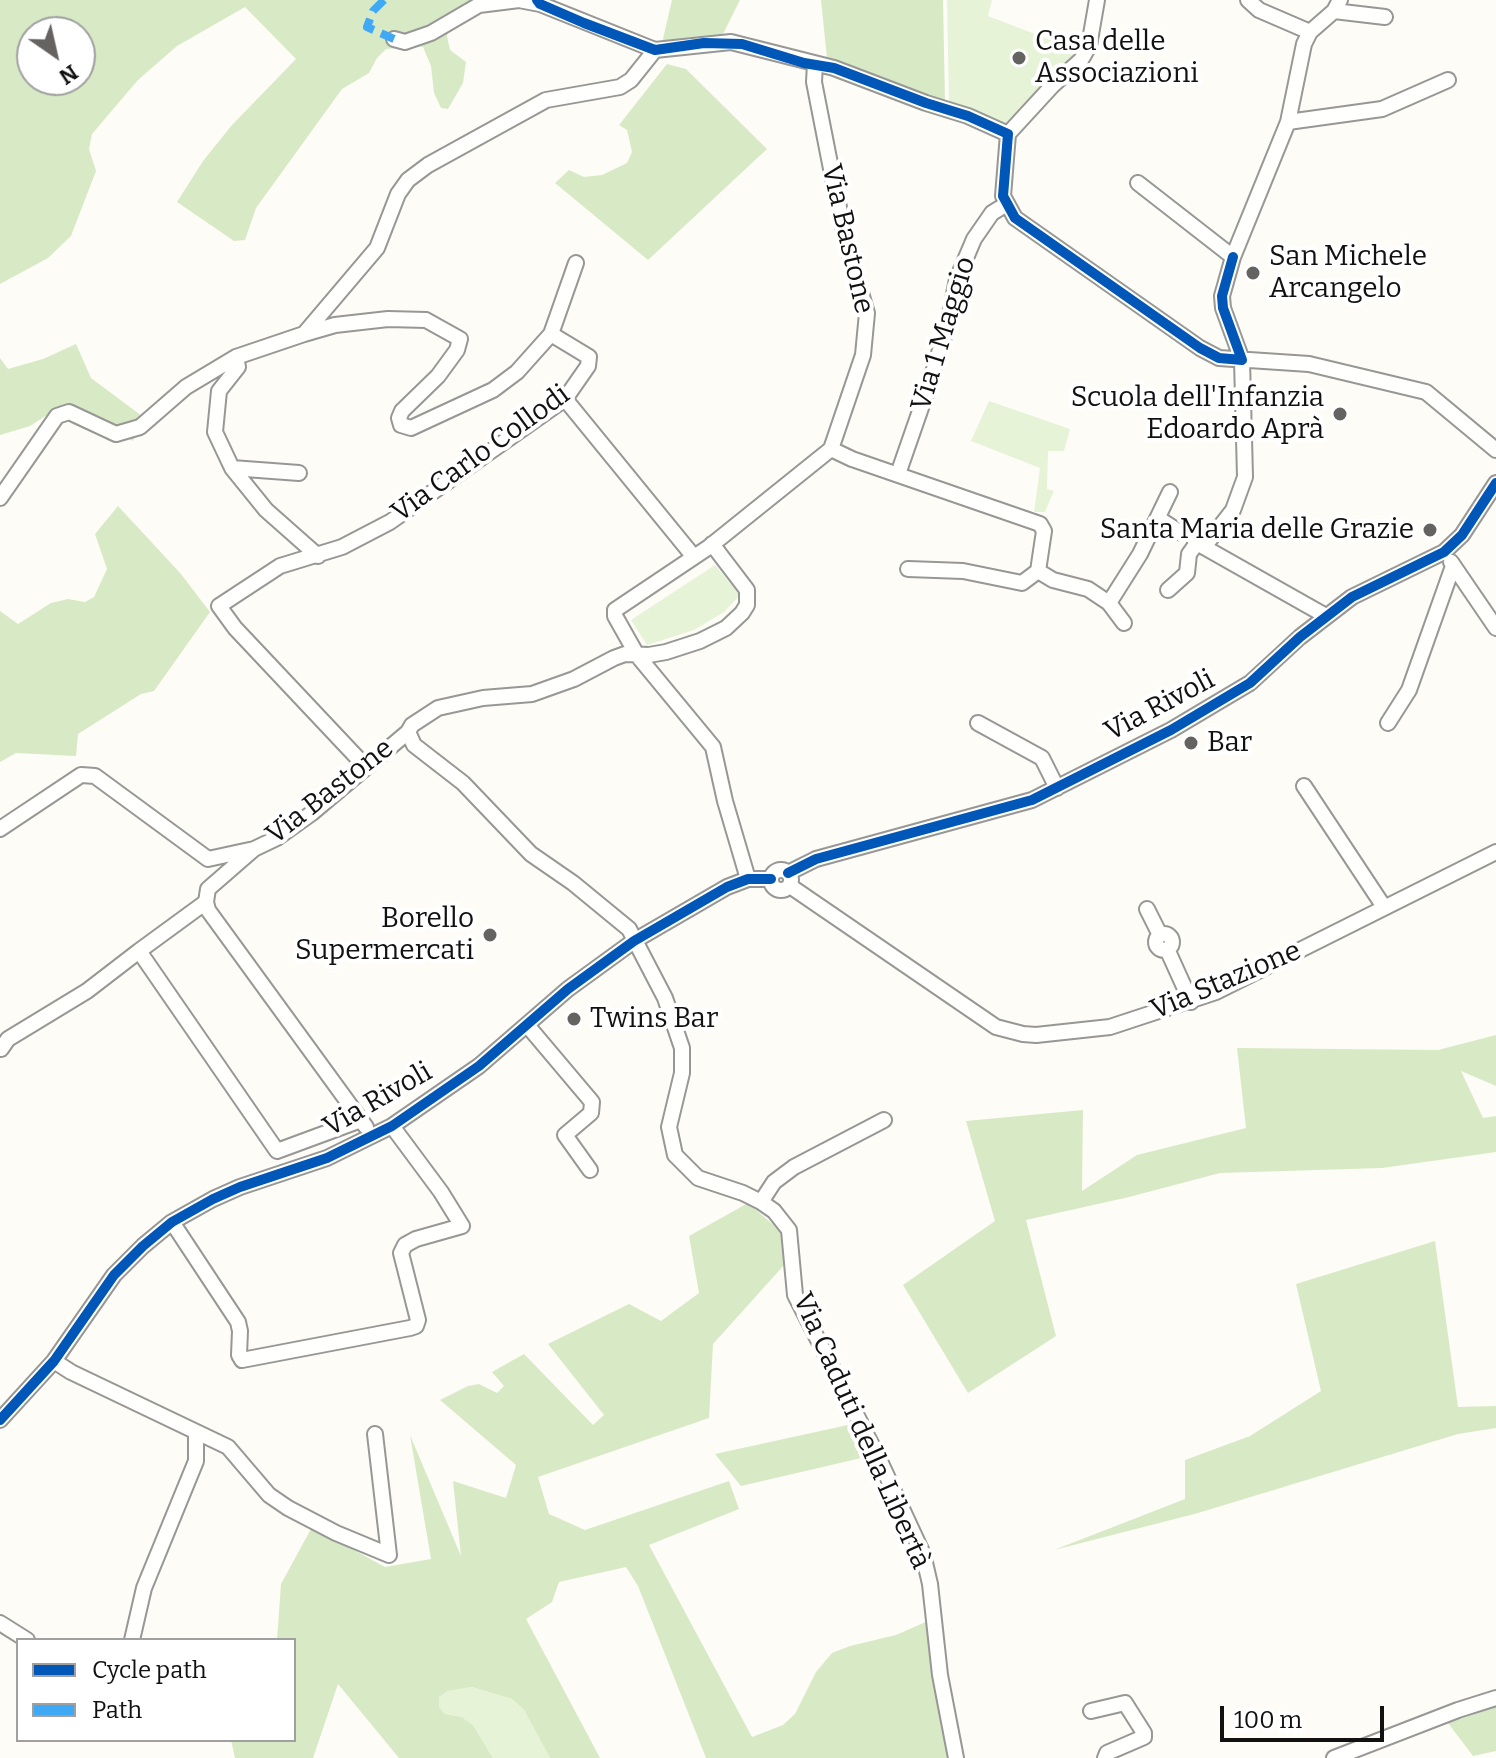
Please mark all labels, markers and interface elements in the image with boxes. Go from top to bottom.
north arrow [16,16,96,96]
place label: Casa delle Associazioni [1035,25,1199,91]
marker: Casa delle Associazioni [1010,49,1028,67]
text: N [54,59,83,91]
street label: Via Bastone [814,161,880,317]
place label: San Michele Arcangelo [1269,240,1427,306]
street label: Via 1 Maggio [905,253,983,415]
marker: San Michele Arcangelo [1244,264,1262,282]
street label: Via Carlo Collodi [385,378,577,530]
place label: Scuola dell'Infanzia Edoardo Aprà [1071,381,1324,447]
marker: Scuola dell'Infanzia Edoardo Aprà [1331,405,1349,423]
place label: Santa Maria delle Grazie [1100,513,1414,547]
marker: Santa Maria delle Grazie [1421,521,1439,539]
street label: Via Rivoli [1099,663,1221,749]
place label: Bar [1207,726,1252,760]
street label: Via Bastone [260,732,400,852]
marker: Bar [1182,734,1200,752]
place label: Borello Supermercati [295,902,474,968]
marker: Borello Supermercati [481,926,499,944]
street label: Via Stazione [1146,934,1306,1028]
place label: Twins Bar [590,1002,718,1036]
marker: Twins Bar [565,1010,583,1028]
street label: Via Rivoli [318,1056,438,1144]
street label: Via Caduti della Libertà [785,1288,937,1574]
legend [16,1638,296,1742]
text: Cycle path [92,1656,207,1684]
scale bar [1224,1690,1388,1740]
text: Path [92,1696,142,1724]
text: 100 m [1234,1706,1302,1734]

